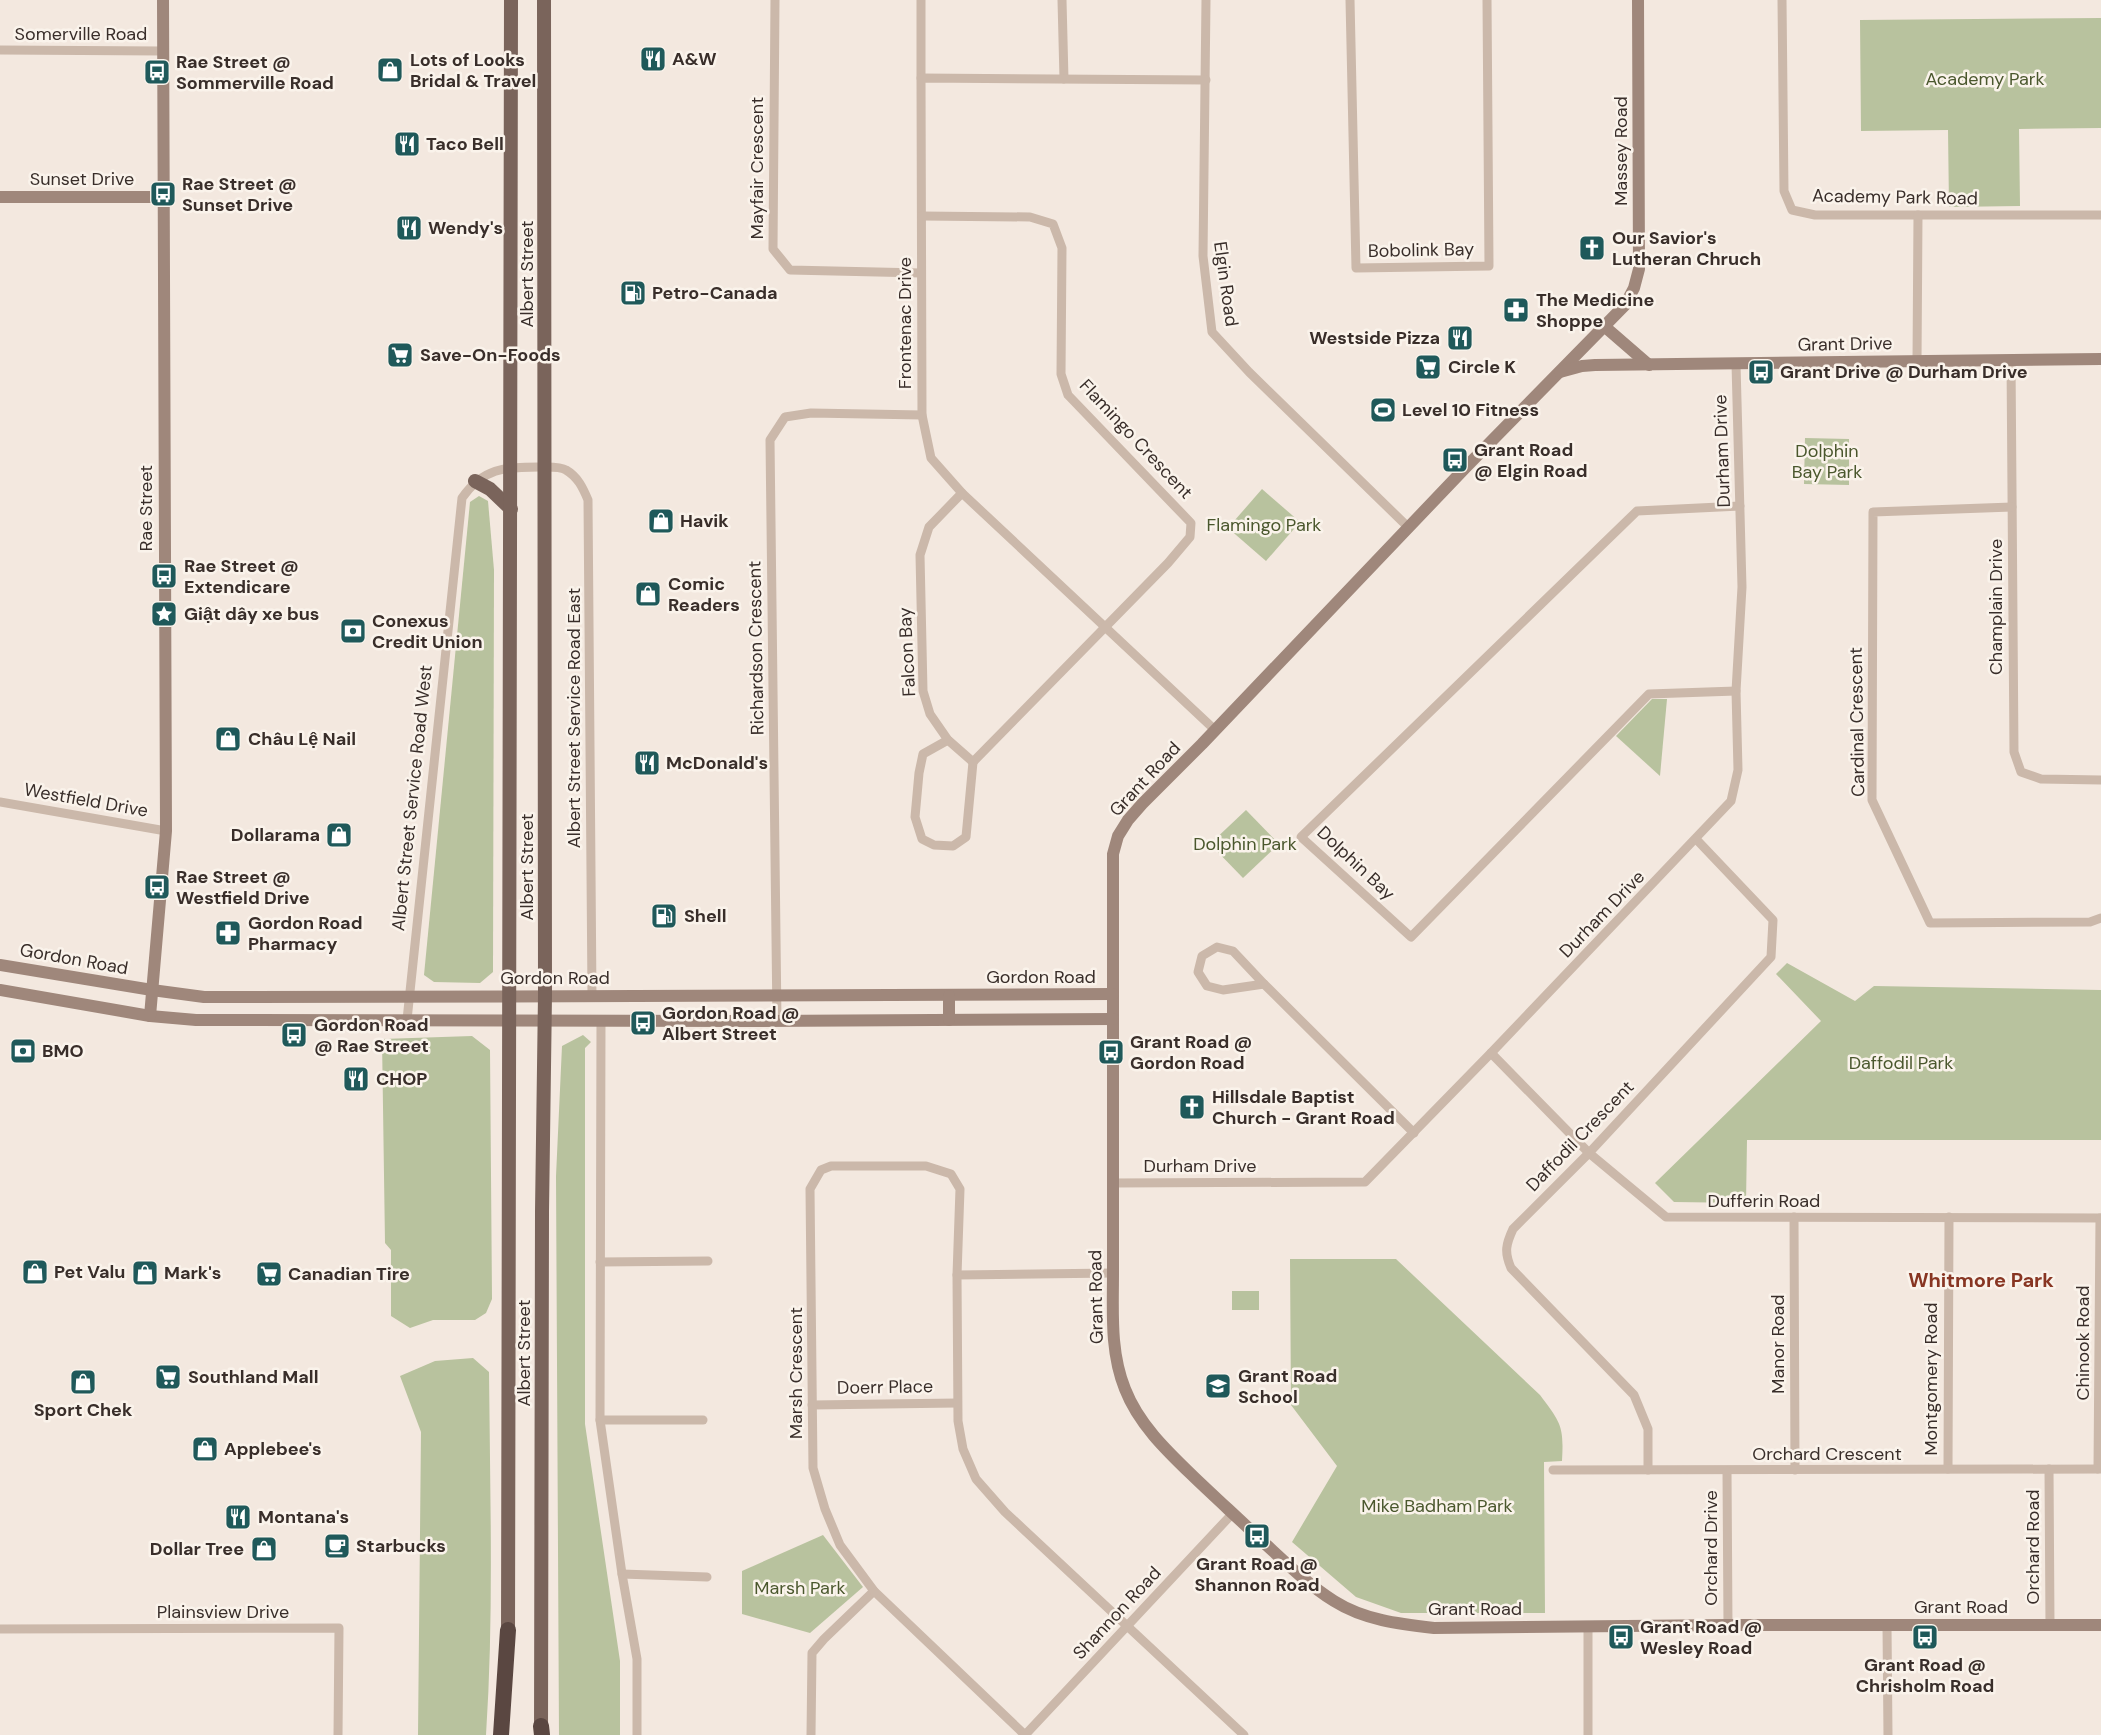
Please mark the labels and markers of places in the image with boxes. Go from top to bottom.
restaurant icon: A&W [638,44,668,74]
place label: A&W [672,47,717,71]
place label: Lots of Looks Bridal & Travel [410,48,536,93]
place label: Rae Street @ Sommerville Road [176,50,334,95]
shop icon: Lots of Looks Bridal & Travel [375,55,405,85]
bus stop icon: Rae Street @ Sommerville Road [142,57,172,87]
restaurant icon: Taco Bell [392,129,422,159]
place label: Taco Bell [426,132,504,156]
place label: Rae Street @ Sunset Drive [182,172,297,217]
bus stop icon: Rae Street @ Sunset Drive [148,179,178,209]
restaurant icon: Wendy's [394,213,424,243]
place label: Wendy's [428,216,503,240]
place label: Our Savior's Lutheran Chruch [1612,226,1761,271]
church icon: Our Savior's Lutheran Chruch [1577,233,1607,263]
fuel station icon: Petro-Canada [618,278,648,308]
place label: Petro-Canada [652,281,778,305]
place label: The Medicine Shoppe [1536,288,1654,333]
pharmacy icon: The Medicine Shoppe [1501,295,1531,325]
restaurant icon: Westside Pizza [1445,323,1475,353]
place label: Westside Pizza [1309,326,1440,350]
supermarket icon: Save-On-Foods [385,340,415,370]
place label: Save-On-Foods [420,343,561,367]
supermarket icon: Circle K [1413,352,1443,382]
place label: Circle K [1448,355,1516,379]
bus stop icon: Grant Drive @ Durham Drive [1746,357,1776,387]
place label: Grant Drive @ Durham Drive [1780,360,2028,384]
sports icon: Level 10 Fitness [1368,395,1398,425]
place label: Level 10 Fitness [1402,398,1539,422]
place label: Grant Road @ Elgin Road [1474,438,1588,483]
bus stop icon: Grant Road @ Elgin Road [1440,445,1470,475]
shop icon: Havik [646,506,676,536]
place label: Havik [680,509,729,533]
place label: Rae Street @ Extendicare [184,554,299,599]
bus stop icon: Rae Street @ Extendicare [149,561,179,591]
place label: Comic Readers [668,572,740,617]
shop icon: Comic Readers [633,579,663,609]
place icon: Giật dây xe bus [149,599,179,629]
place label: Giật dây xe bus [184,602,319,626]
place label: Conexus Credit Union [372,609,483,654]
bank icon: Conexus Credit Union [338,616,368,646]
shop icon: Châu Lệ Nail [213,724,243,754]
place label: Châu Lệ Nail [248,727,356,751]
restaurant icon: McDonald's [632,748,662,778]
place label: McDonald's [666,751,768,775]
shop icon: Dollarama [324,820,354,850]
place label: Dollarama [231,823,320,847]
place label: Rae Street @ Westfield Drive [176,865,310,910]
bus stop icon: Rae Street @ Westfield Drive [142,872,172,902]
fuel station icon: Shell [649,901,679,931]
place label: Shell [684,904,726,928]
place label: Gordon Road Pharmacy [248,911,362,956]
pharmacy icon: Gordon Road Pharmacy [213,918,243,948]
place label: Gordon Road @ Albert Street [662,1001,800,1046]
bus stop icon: Gordon Road @ Albert Street [628,1008,658,1038]
place label: Gordon Road @ Rae Street [314,1013,429,1058]
bus stop icon: Gordon Road @ Rae Street [279,1020,309,1050]
place label: Grant Road @ Gordon Road [1130,1030,1252,1075]
bank icon: BMO [8,1036,38,1066]
bus stop icon: Grant Road @ Gordon Road [1096,1037,1126,1067]
place label: BMO [42,1039,84,1063]
restaurant icon: CHOP [341,1064,371,1094]
place label: CHOP [376,1067,427,1091]
place label: Hillsdale Baptist Church - Grant Road [1212,1085,1395,1130]
church icon: Hillsdale Baptist Church - Grant Road [1177,1092,1207,1122]
shop icon: Pet Valu [20,1257,50,1287]
shop icon: Mark's [130,1258,160,1288]
supermarket icon: Canadian Tire [254,1259,284,1289]
place label: Pet Valu [54,1260,125,1284]
place label: Mark's [164,1261,221,1285]
place label: Canadian Tire [288,1262,410,1286]
supermarket icon: Southland Mall [153,1362,183,1392]
place label: Grant Road School [1238,1364,1337,1409]
place label: Southland Mall [188,1365,318,1389]
shop icon: Sport Chek [68,1367,98,1397]
school or university icon: Grant Road School [1203,1371,1233,1401]
place label: Sport Chek [34,1398,133,1422]
shop icon: Applebee's [190,1434,220,1464]
place label: Applebee's [224,1437,322,1461]
restaurant icon: Montana's [223,1502,253,1532]
place label: Montana's [258,1505,349,1529]
bus stop icon: Grant Road @ Shannon Road [1242,1521,1272,1551]
cafe icon: Starbucks [322,1531,352,1561]
shop icon: Dollar Tree [249,1534,279,1564]
place label: Starbucks [356,1534,446,1558]
place label: Dollar Tree [150,1537,244,1561]
place label: Grant Road @ Shannon Road [1194,1552,1320,1597]
place label: Grant Road @ Wesley Road [1640,1615,1762,1660]
bus stop icon: Grant Road @ Wesley Road [1606,1622,1636,1652]
bus stop icon: Grant Road @ Chrisholm Road [1910,1622,1940,1652]
place label: Grant Road @ Chrisholm Road [1856,1653,1994,1698]

